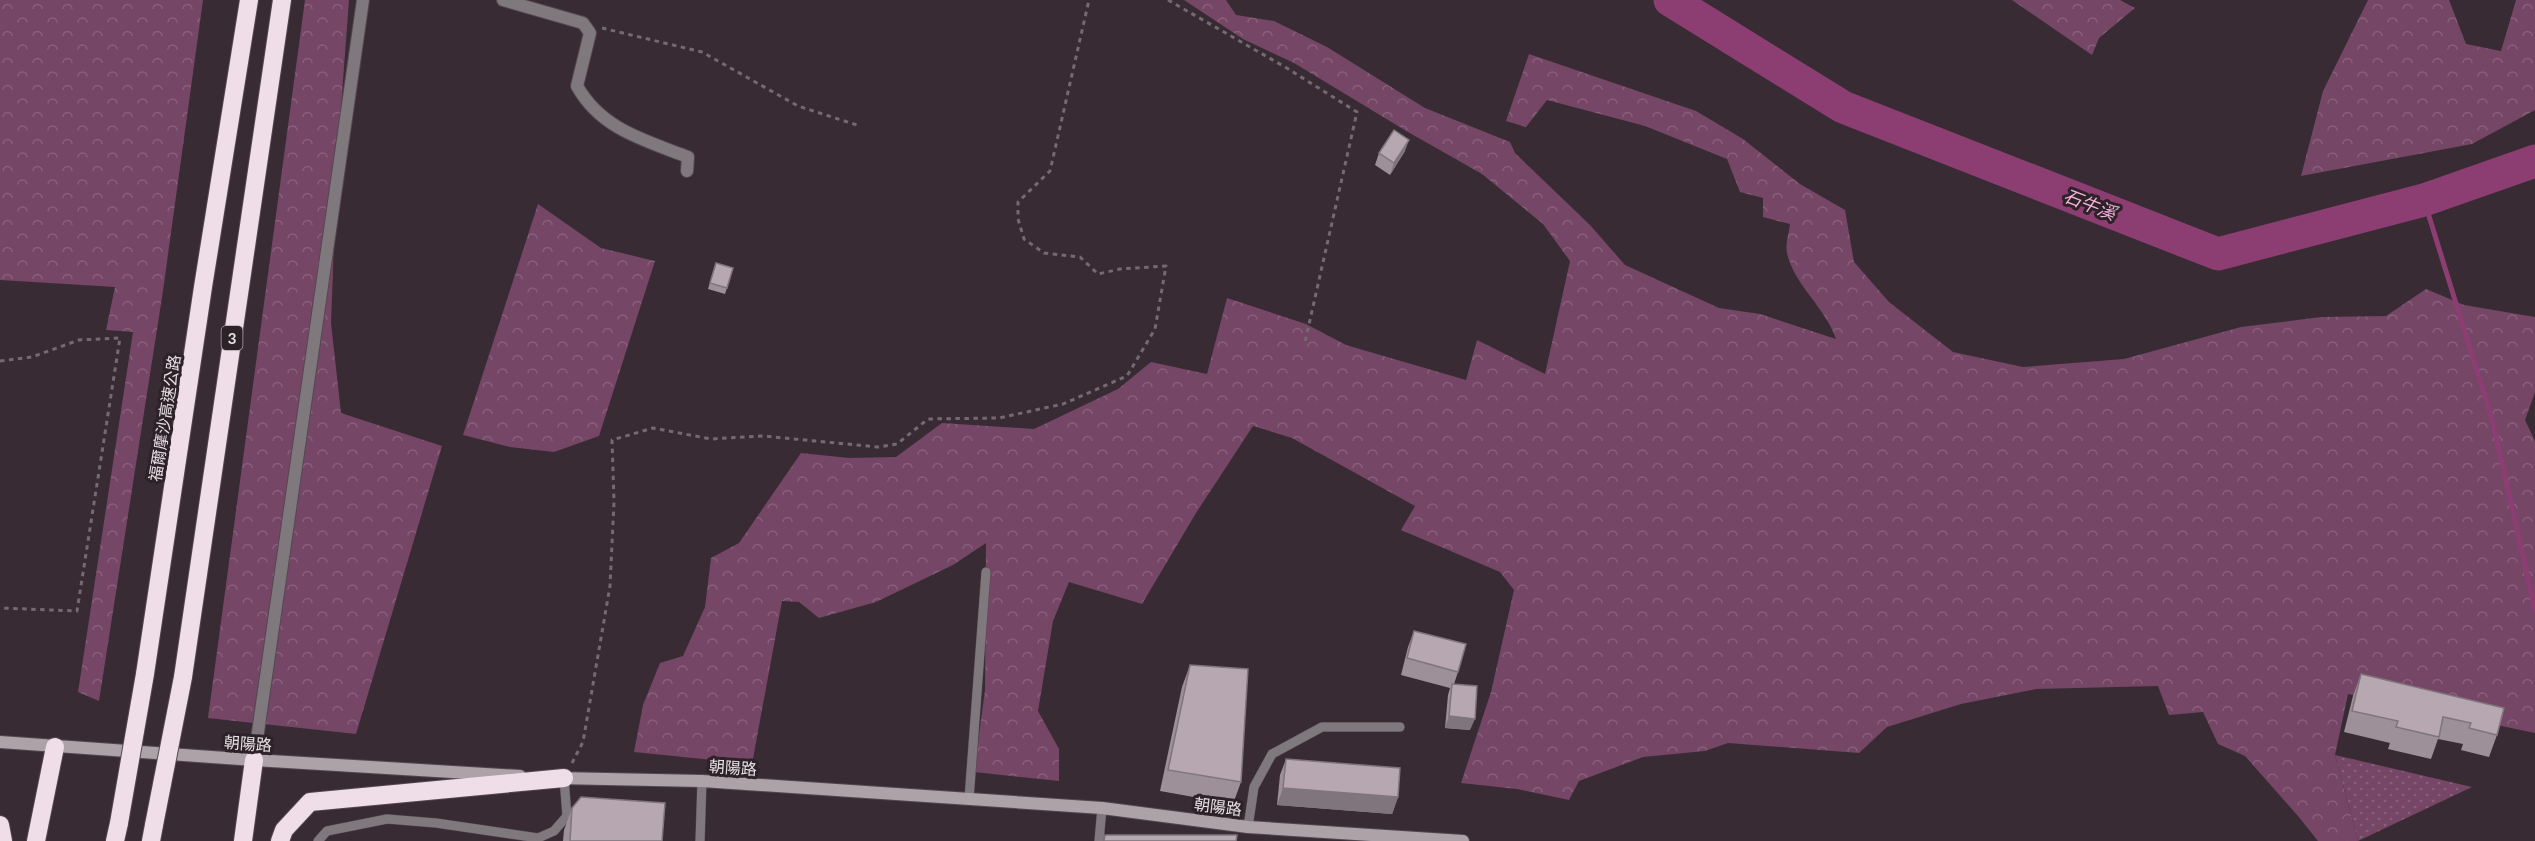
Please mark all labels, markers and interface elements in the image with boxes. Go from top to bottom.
water label: 石牛溪 [2061,184,2122,225]
road number: 3 [222,326,242,350]
street label: 福爾摩沙高速公路 [145,353,183,483]
street label: 朝陽路 [223,732,273,754]
street label: 朝陽路 [708,756,758,778]
street label: 朝陽路 [1193,794,1243,818]

